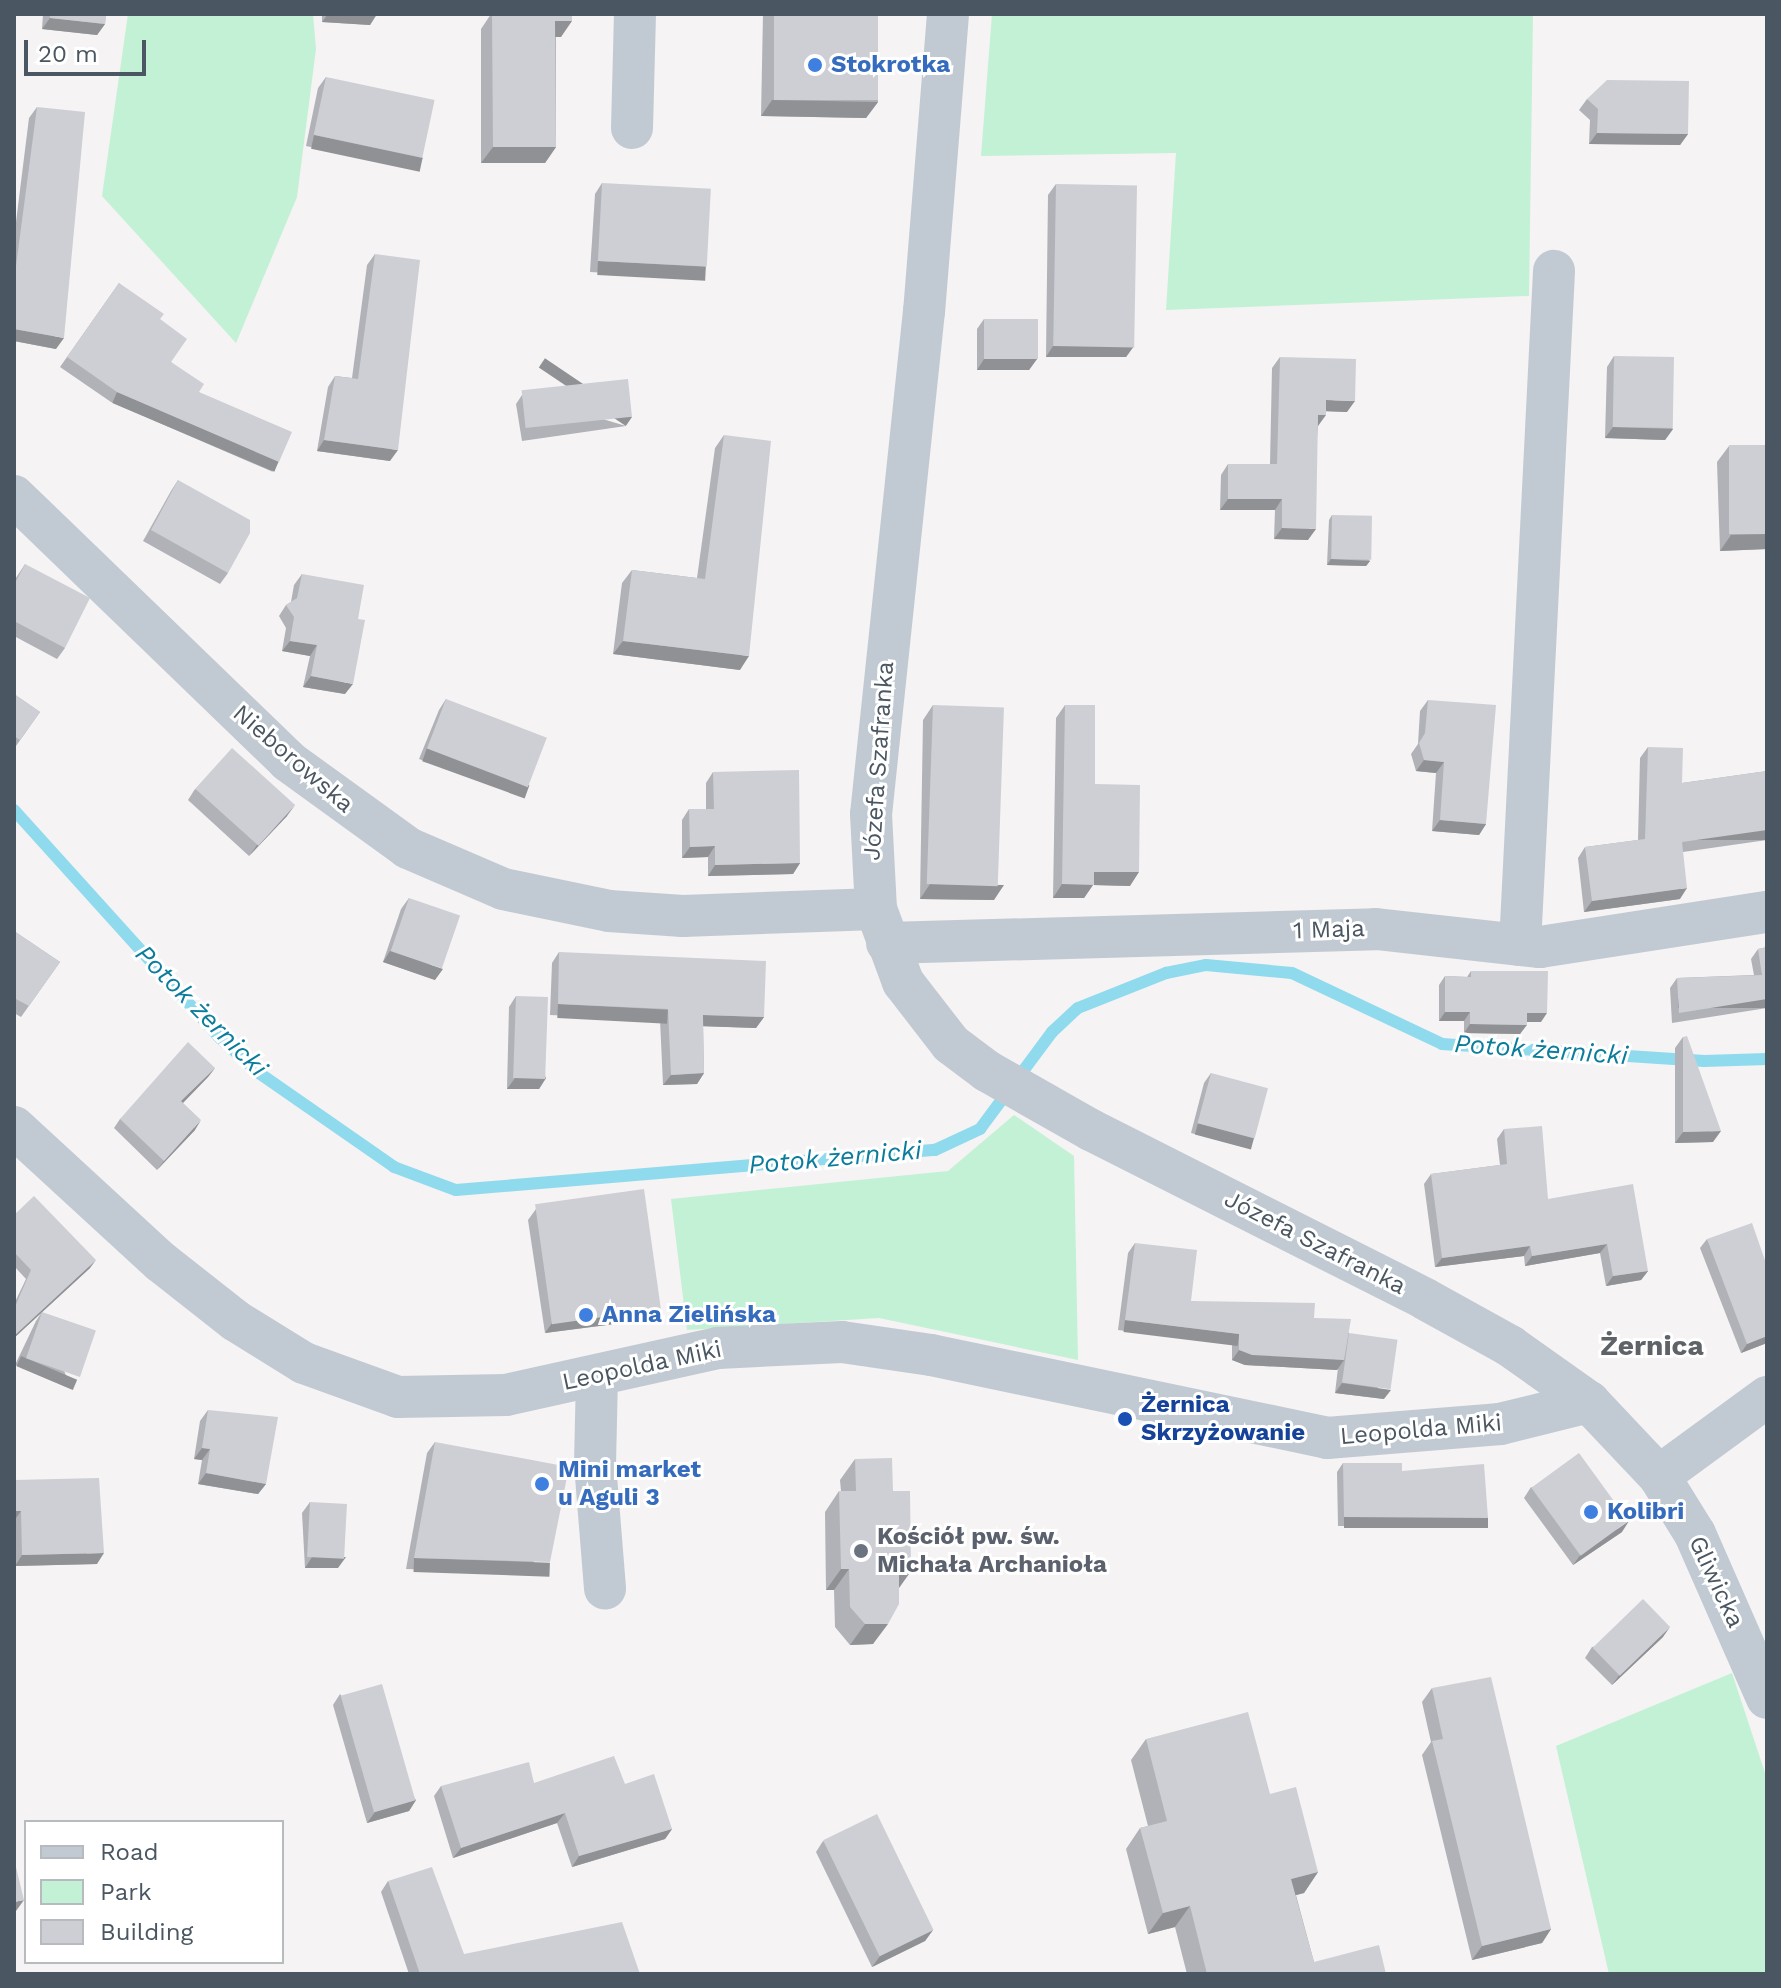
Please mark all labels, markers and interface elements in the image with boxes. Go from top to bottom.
scale bar [28,24,150,74]
text: 20 m [38,40,98,68]
place label: Stokrotka [831,51,950,79]
marker: Stokrotka [806,56,824,74]
street label: Józefa Szafranka [858,660,900,862]
street label: Nieborowska [227,699,359,819]
street label: 1 Maja [1293,914,1365,946]
water label: Potok żernicki [128,938,274,1084]
water label: Potok żernicki [1453,1028,1629,1072]
water label: Potok żernicki [747,1135,923,1181]
street label: Józefa Szafranka [1219,1185,1411,1301]
place label: Anna Zielińska [602,1301,776,1329]
marker: Anna Zielińska [577,1306,595,1324]
district label: Żernica [1600,1329,1704,1363]
street label: Leopolda Miki [559,1335,725,1397]
place label: Żernica Skrzyżowanie [1141,1391,1305,1447]
street label: Leopolda Miki [1339,1409,1503,1451]
marker: Żernica Skrzyżowanie [1116,1410,1134,1428]
place label: Mini market u Aguli 3 [558,1456,701,1512]
marker: Mini market u Aguli 3 [533,1475,551,1493]
place label: Kolibri [1607,1498,1684,1526]
marker: Kolibri [1582,1503,1600,1521]
place label: Kościół pw. św. Michała Archanioła [877,1523,1108,1579]
street label: Gliwicka [1682,1532,1750,1632]
marker: Kościół pw. św. Michała Archanioła [852,1542,870,1560]
legend [24,1820,284,1964]
text: Road [100,1838,159,1866]
text: Park [100,1878,152,1906]
text: Building [100,1918,193,1946]

